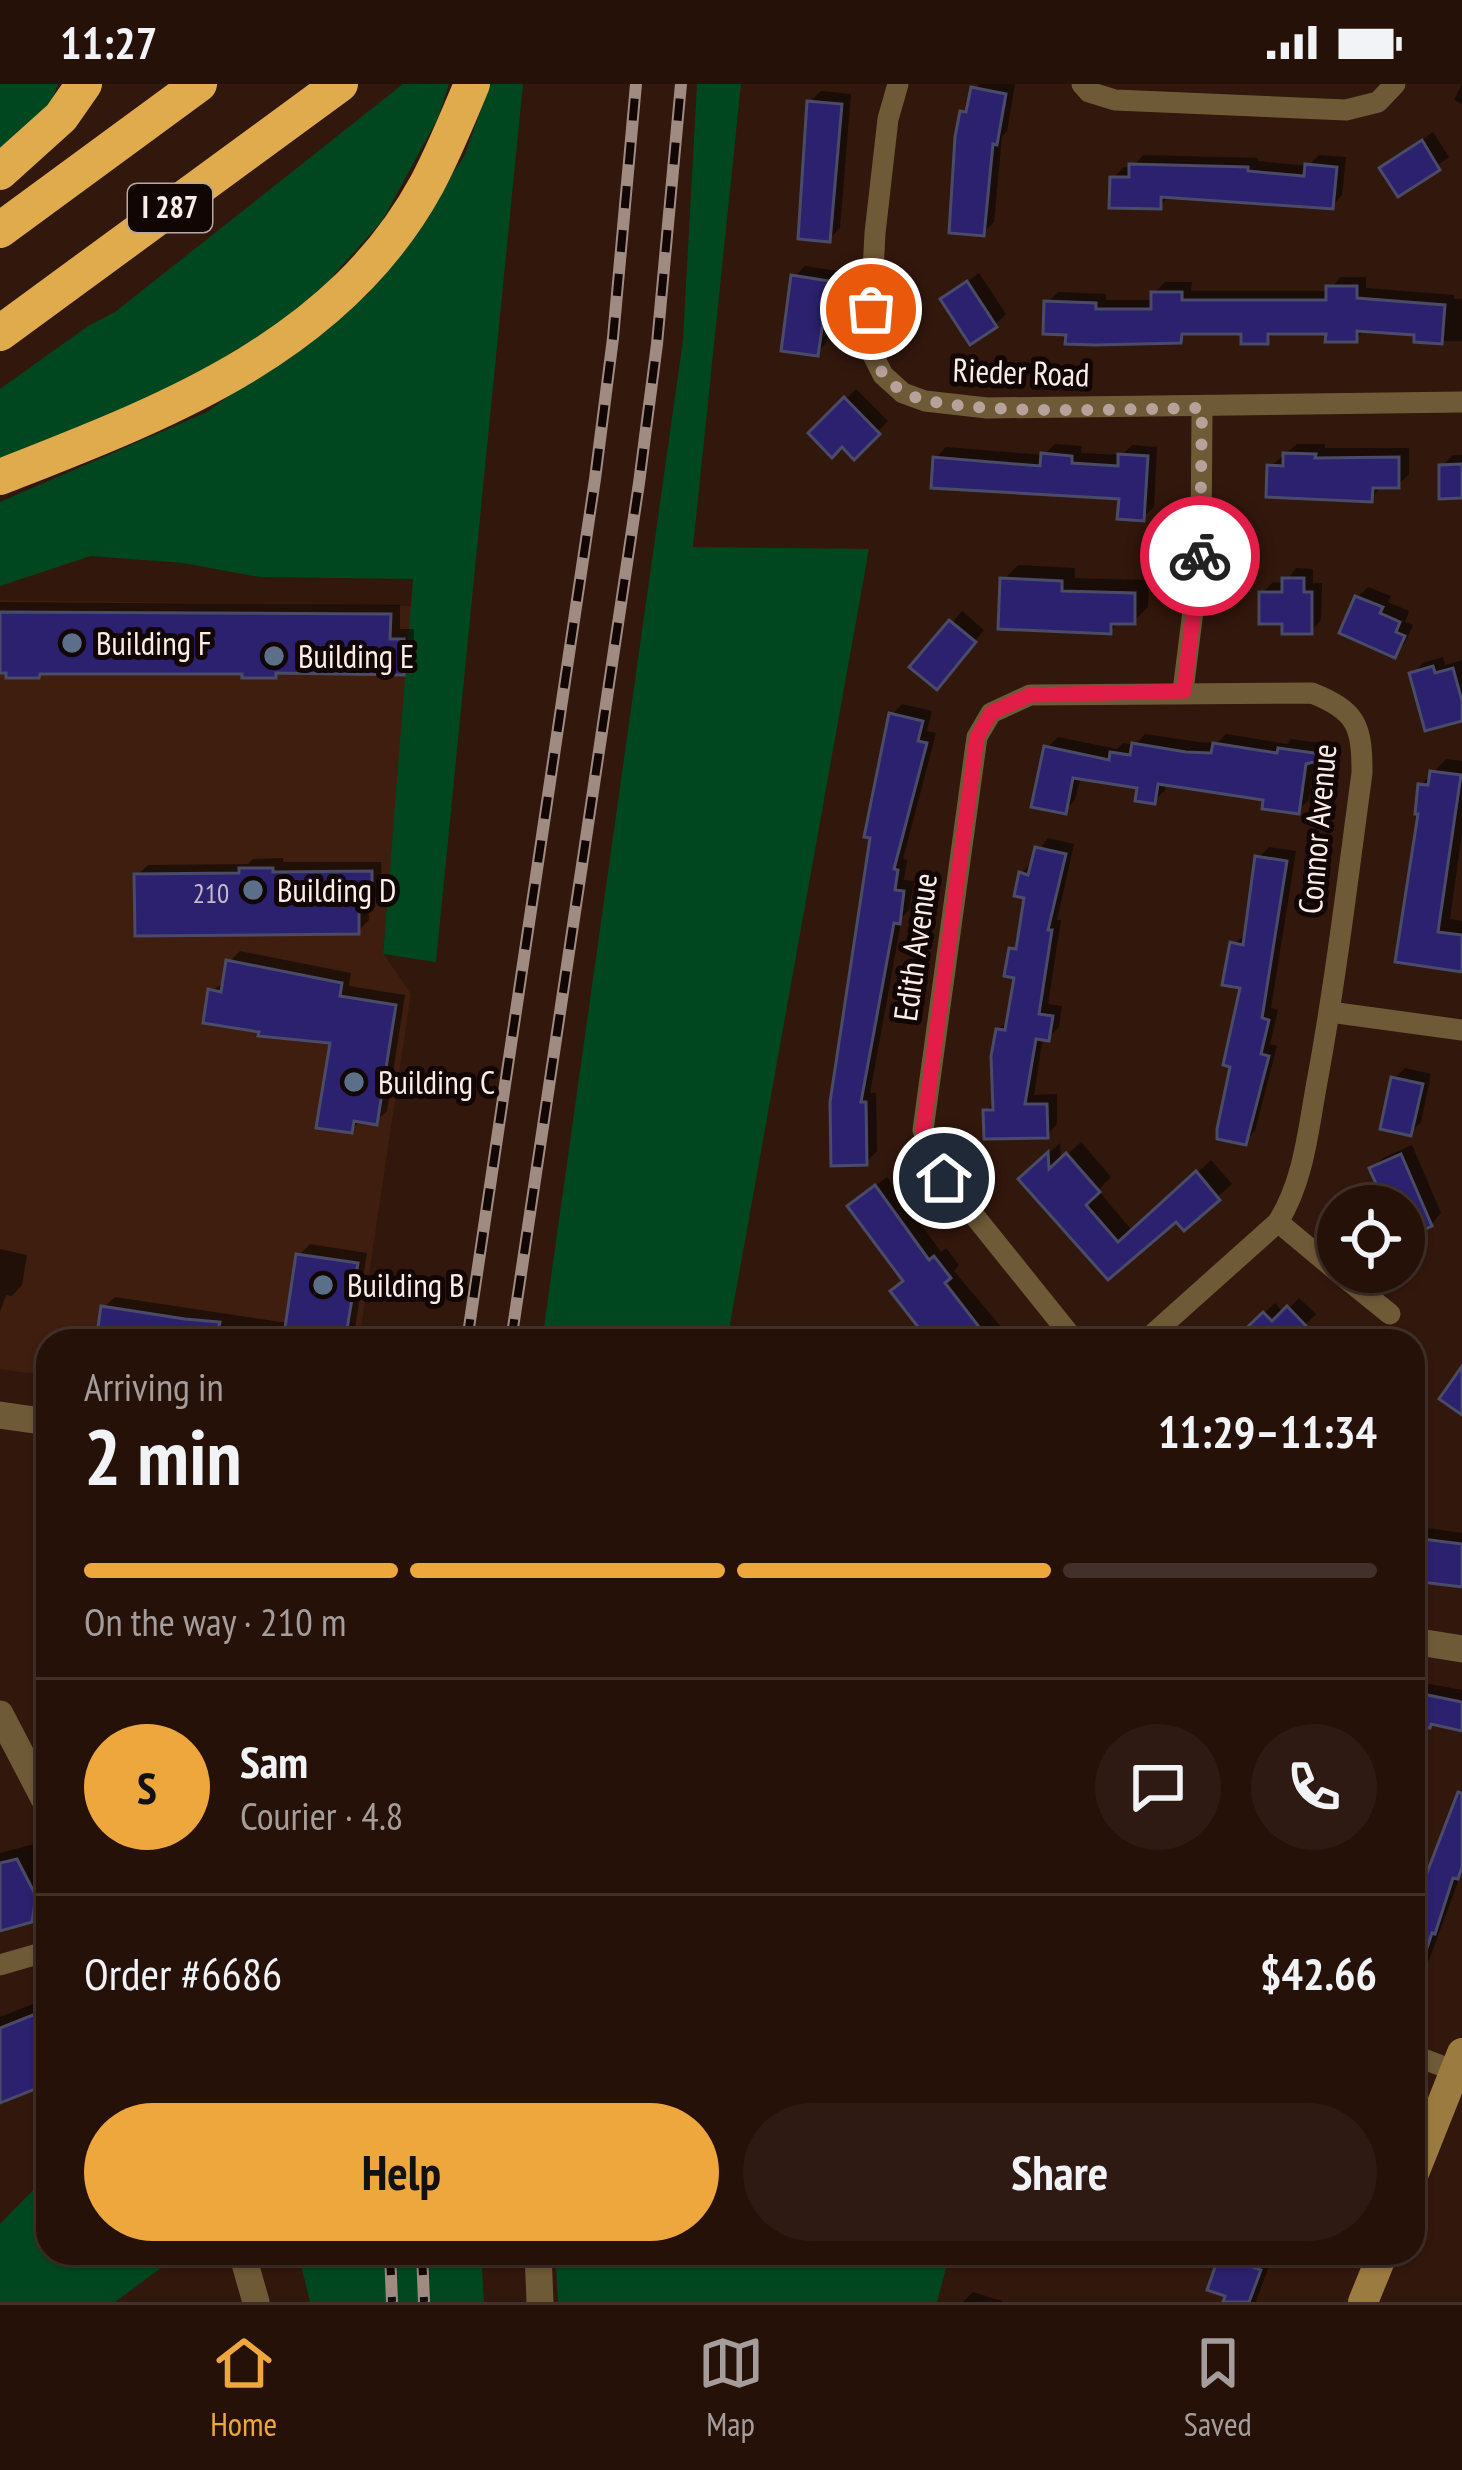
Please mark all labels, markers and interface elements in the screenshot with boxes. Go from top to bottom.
text: 11:27 [60,13,157,71]
road number: I 287 [128,184,212,232]
pin [820,258,922,360]
icon: bag [838,276,904,342]
street label: Rieder Road [952,348,1090,395]
courier [1140,496,1260,616]
icon: bike [1167,523,1233,589]
place label: Building F [96,621,212,664]
marker: Building F [59,630,85,656]
place label: Building E [298,634,414,677]
marker: Building E [261,643,287,669]
street label: Connor Avenue [1288,742,1345,916]
place label: Building D [277,868,396,911]
street label: Edith Avenue [883,870,946,1024]
house number: 210 [193,876,229,910]
marker: Building D [240,877,266,903]
place label: Building C [378,1060,495,1103]
marker: Building C [341,1069,367,1095]
pin [893,1127,995,1229]
icon: home [911,1145,977,1211]
map controls [1317,1185,1425,1293]
button: locate [1317,1185,1425,1293]
place label: Building B [347,1263,464,1306]
marker: Building B [310,1272,336,1298]
text: Arriving in [84,1361,224,1412]
text: 11:29–11:34 [1158,1402,1377,1460]
text: 2 min [84,1406,242,1507]
text: On the way · 210 m [84,1596,346,1647]
button: chat [1095,1724,1221,1850]
button: phone [1251,1724,1377,1850]
text: Sam [240,1732,308,1790]
text: S [137,1758,157,1816]
text: Courier · 4.8 [240,1790,403,1841]
text: Order #6686 [84,1944,282,2002]
text: $42.66 [1260,1944,1377,2002]
button: Help [84,2103,719,2241]
button: Share [743,2103,1377,2241]
tab: Home [210,2330,277,2445]
tab: Map [698,2330,764,2445]
tab: Saved [1184,2330,1252,2445]

